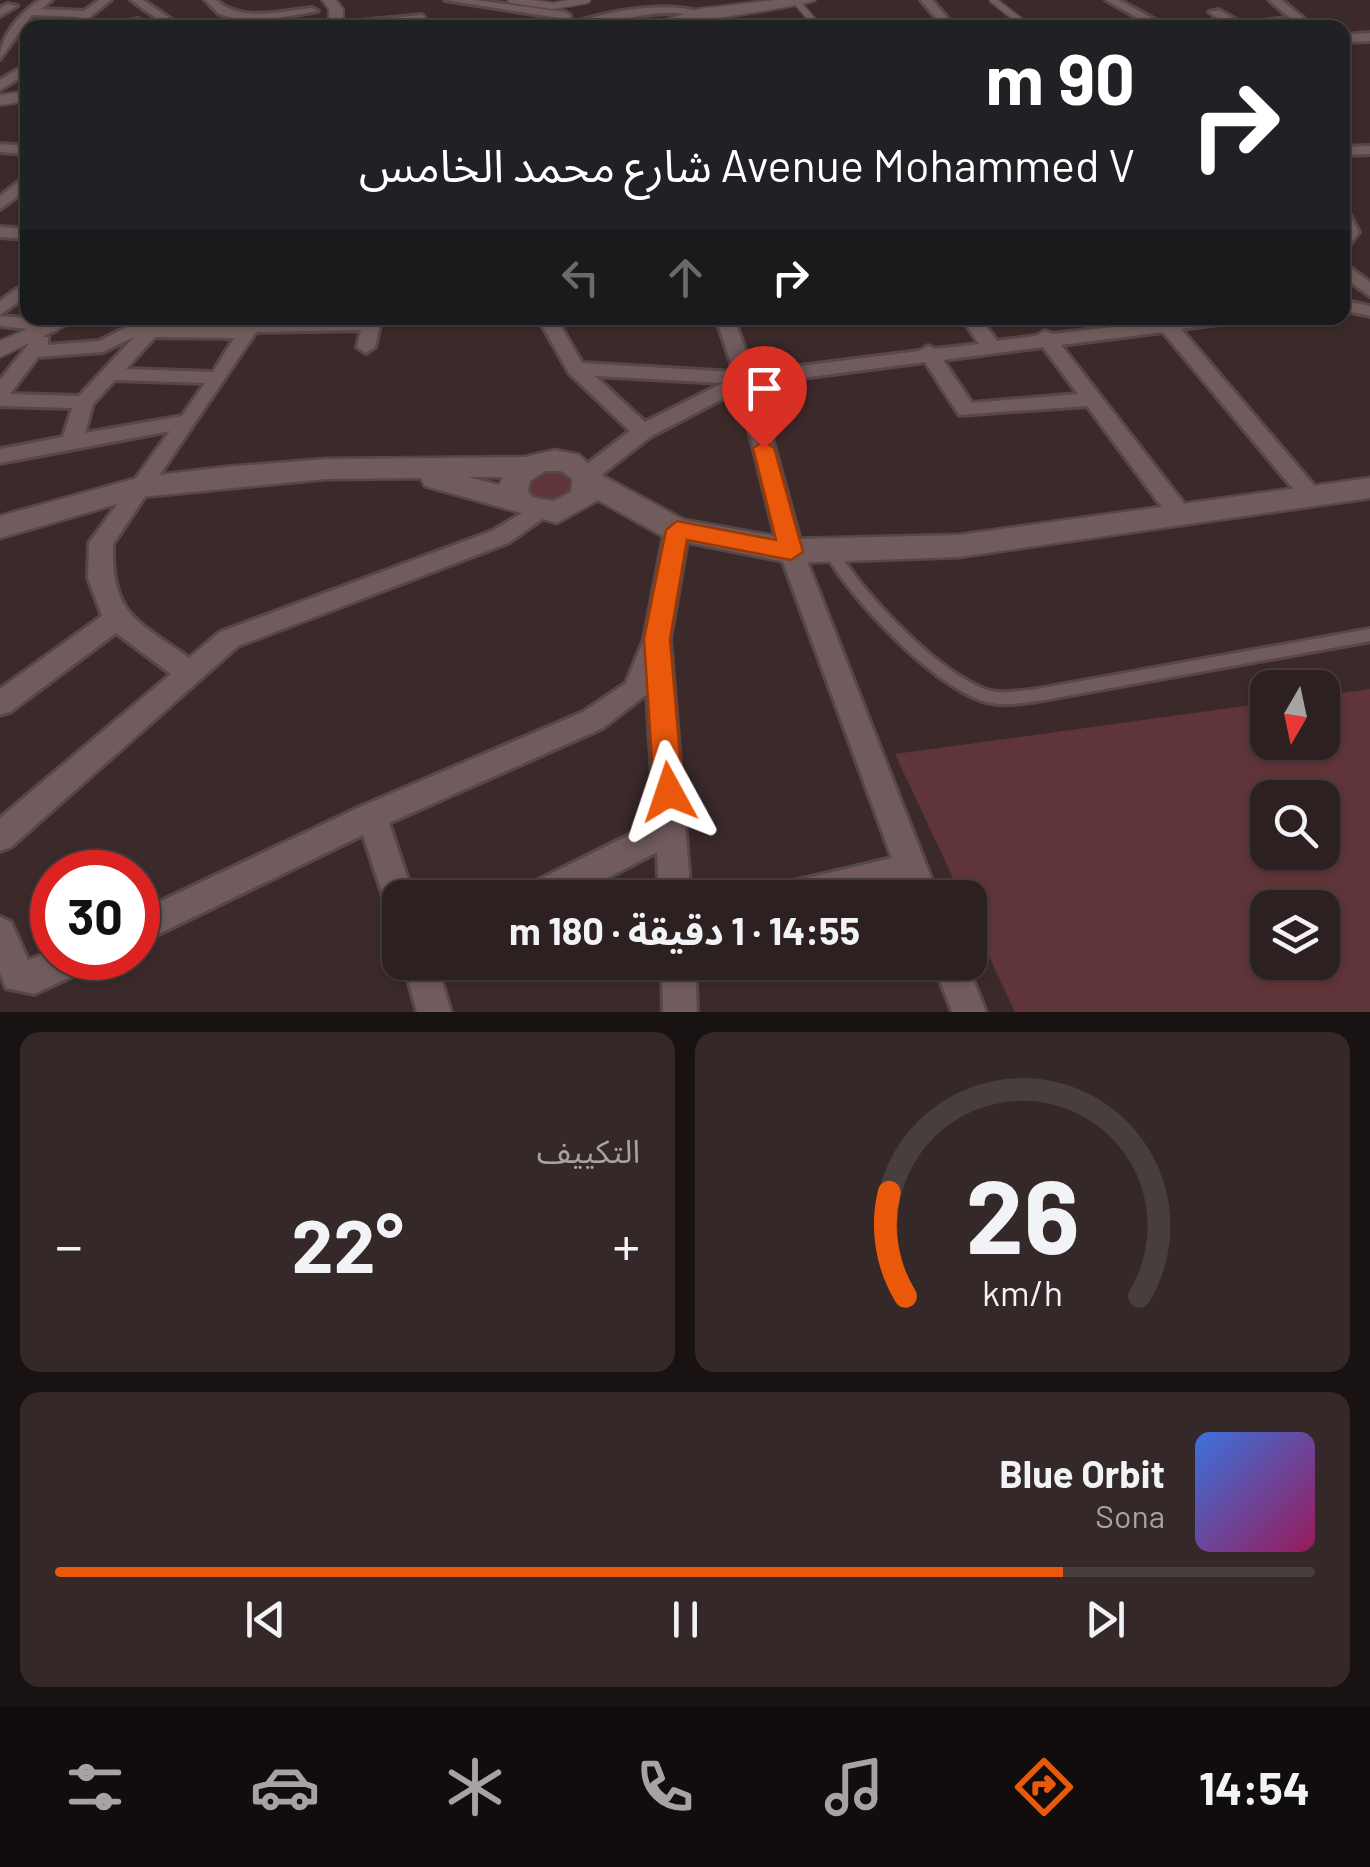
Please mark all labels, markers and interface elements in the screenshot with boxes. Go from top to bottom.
text: 90 m [985,35,1135,119]
icon: right [1170,60,1300,190]
text: Avenue Mohammed V شارع محمد الخامس [359,137,1135,191]
icon: left [553,250,608,305]
icon: ahead [658,250,713,305]
icon: right [763,250,818,305]
pin [722,346,807,449]
icon: arrive [737,361,792,416]
north arrow [1250,670,1340,760]
map controls [1250,670,1340,980]
position arrow [617,740,721,844]
button: search [1250,780,1340,870]
speed limit sign: 30 [30,850,160,980]
button: layers [1250,890,1340,980]
text: 14:55 · 1 دقيقة · 180 m [509,907,860,953]
text: التكييف [537,1131,640,1169]
text: 26 [965,1150,1080,1275]
text: 22° [291,1198,404,1288]
text: − [55,1211,83,1277]
text: + [612,1211,640,1277]
text: km/h [982,1270,1063,1313]
text: Blue Orbit [999,1450,1165,1496]
text: Sona [1095,1496,1165,1534]
icon: previous [238,1592,293,1647]
icon: pause [658,1592,713,1647]
icon: next [1078,1592,1133,1647]
icon: filters [60,1752,130,1822]
icon: car [250,1752,320,1822]
icon: climate [440,1752,510,1822]
icon: phone [630,1752,700,1822]
icon: music [819,1752,889,1822]
icon: directions [1009,1752,1079,1822]
text: 14:54 [1199,1760,1310,1814]

